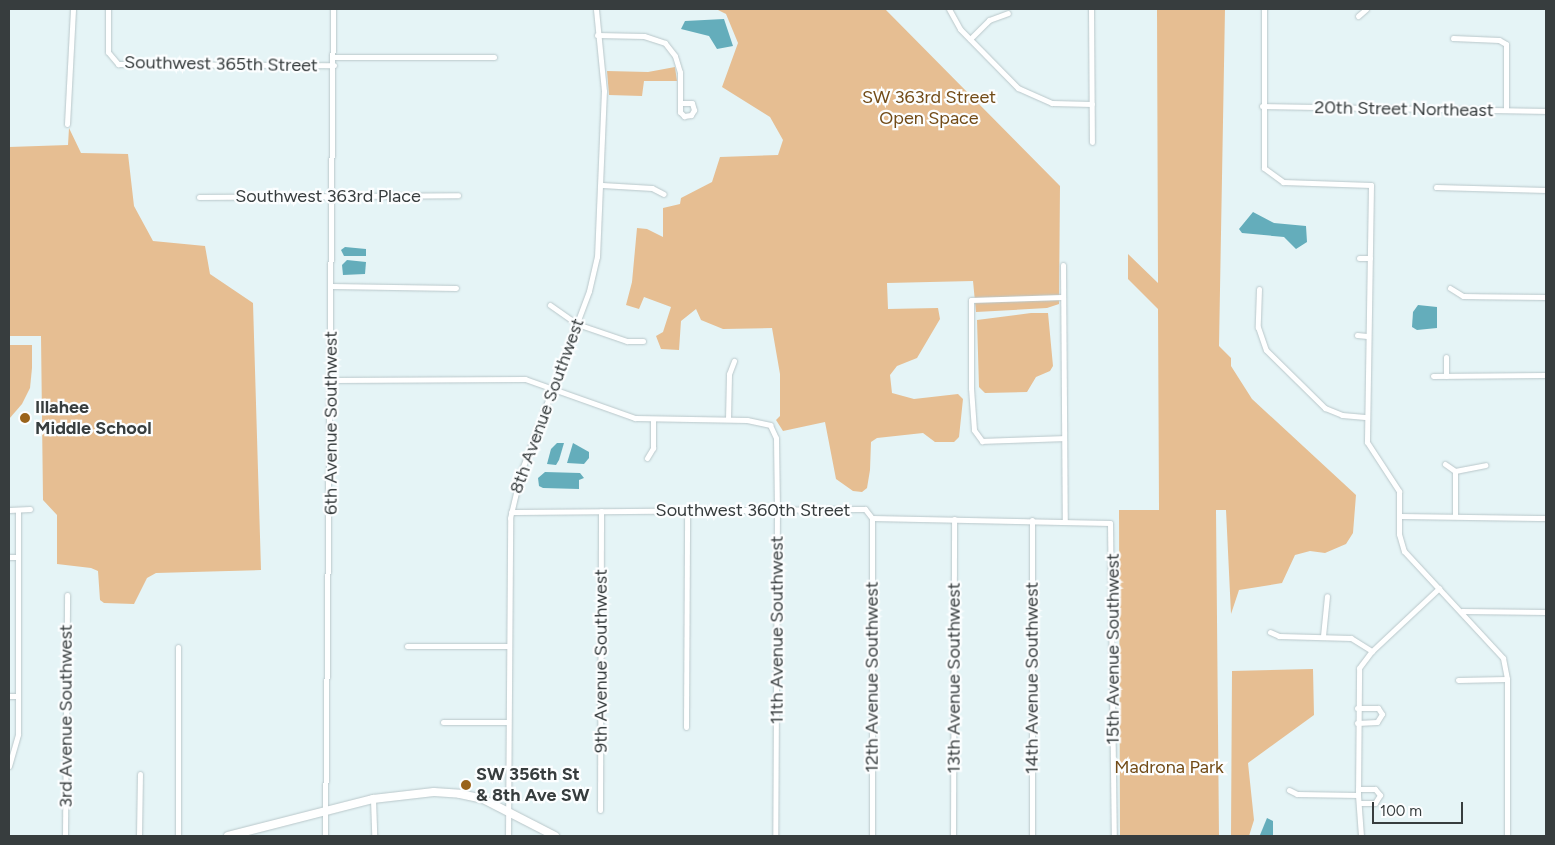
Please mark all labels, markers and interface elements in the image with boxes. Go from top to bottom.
street label: Southwest 365th Street [124,52,318,76]
park label: SW 363rd Street Open Space [862,87,996,130]
street label: 20th Street Northeast [1314,97,1494,121]
street label: Southwest 363rd Place [235,185,421,207]
street label: 8th Avenue Southwest [505,315,589,497]
street label: 6th Avenue Southwest [320,331,342,515]
place label: Illahee Middle School [35,397,152,439]
marker: Illahee Middle School [19,412,31,424]
street label: Southwest 360th Street [656,499,850,521]
street label: 11th Avenue Southwest [766,536,788,724]
street label: 15th Avenue Southwest [1102,553,1124,745]
street label: 9th Avenue Southwest [590,569,612,753]
street label: 12th Avenue Southwest [861,581,883,773]
street label: 13th Avenue Southwest [943,582,965,774]
street label: 14th Avenue Southwest [1021,582,1043,774]
street label: 3rd Avenue Southwest [55,624,77,808]
park label: Madrona Park [1114,756,1224,778]
place label: SW 356th St & 8th Ave SW [476,764,589,806]
marker: SW 356th St & 8th Ave SW [460,779,472,791]
scale bar [1375,792,1466,824]
text: 100 m [1380,802,1422,820]

